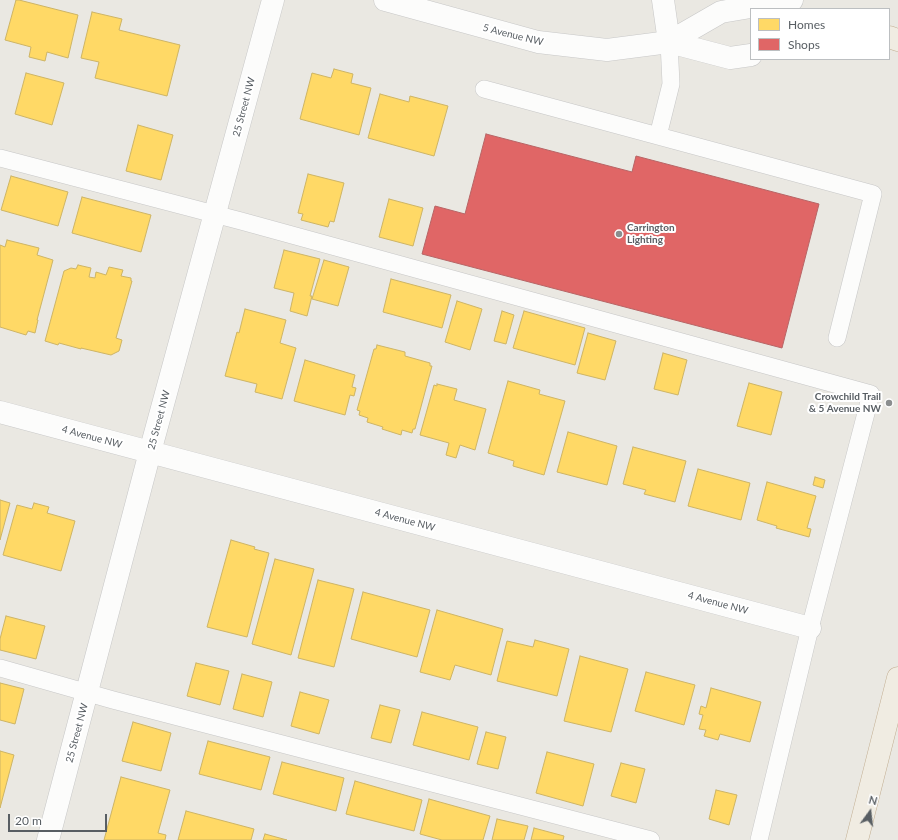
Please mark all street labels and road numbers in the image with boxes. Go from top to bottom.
street label: 5 Avenue NW [481,22,545,48]
street label: 25 Street NW [230,76,258,138]
street label: 25 Street NW [145,389,173,451]
street label: 4 Avenue NW [60,423,124,451]
street label: 4 Avenue NW [373,506,437,534]
street label: 4 Avenue NW [686,589,750,617]
street label: 25 Street NW [63,702,91,764]

